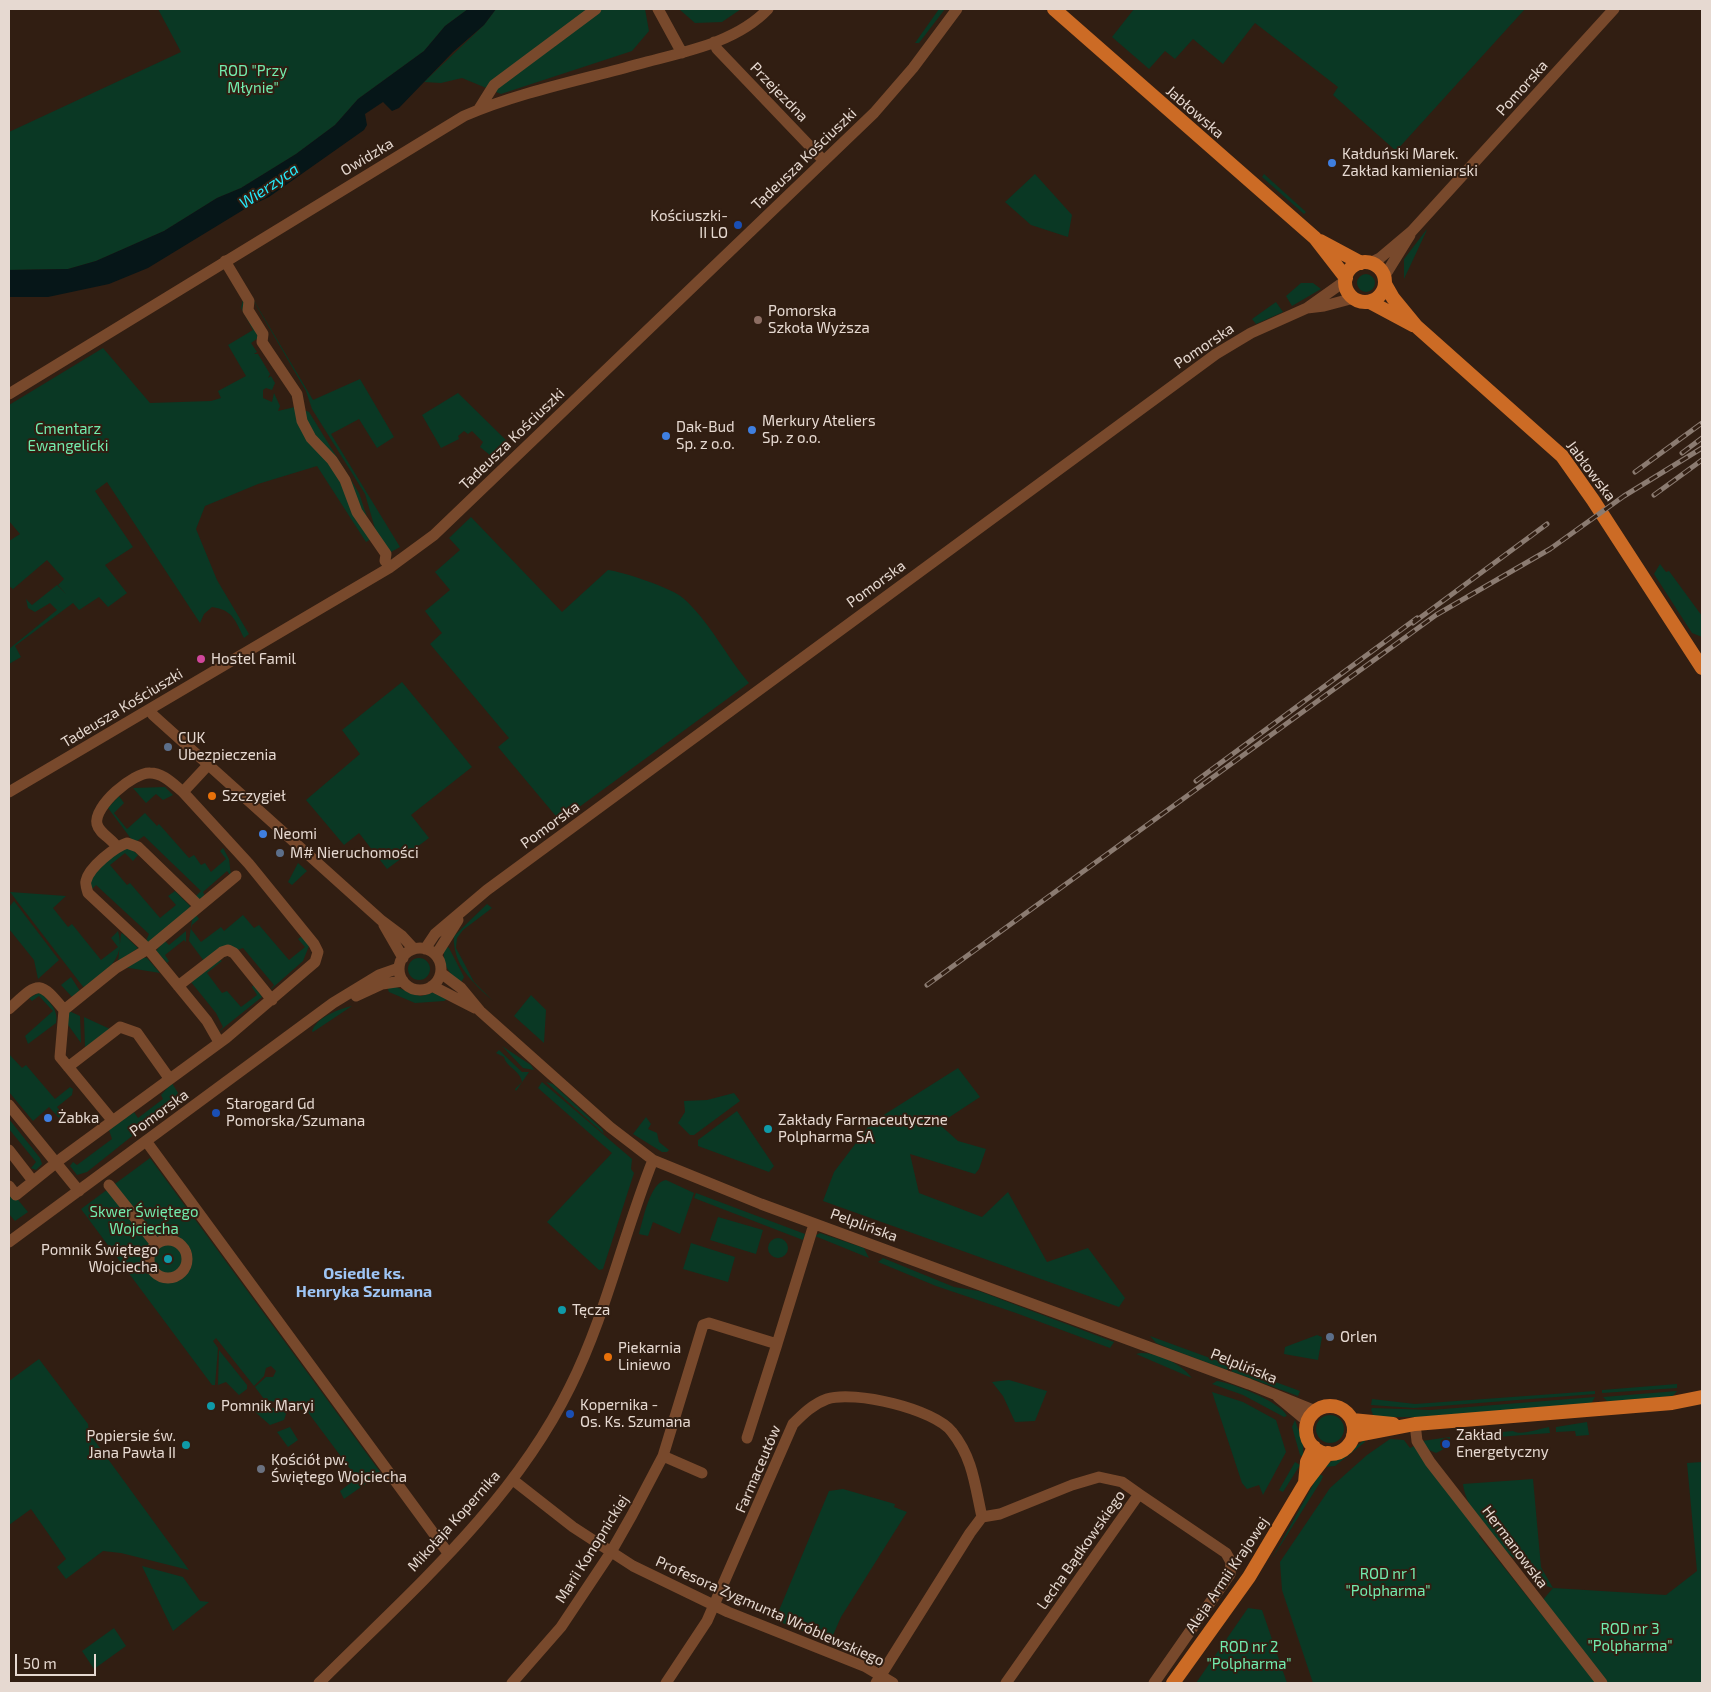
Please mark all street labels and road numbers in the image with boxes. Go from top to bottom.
street label: Pomorska [1492,57,1552,119]
street label: Przejezdna [746,59,812,125]
street label: Jabłowska [1162,82,1228,142]
street label: Tadeusza Kościuszki [748,104,860,214]
street label: Owidzka [337,134,397,180]
street label: Pomorska [1171,319,1237,373]
street label: Tadeusza Kościuszki [456,384,568,494]
street label: Jabłowska [1562,437,1620,505]
street label: Pomorska [843,557,909,611]
street label: Tadeusza Kościuszki [58,665,186,751]
street label: Pomorska [517,798,583,852]
street label: Pomorska [126,1086,192,1140]
street label: Pelplińska [828,1205,900,1245]
street label: Pelplińska [1208,1344,1280,1388]
street label: Farmaceutów [731,1422,785,1516]
street label: Mikołaja Kopernika [404,1467,504,1575]
street label: Lecha Bądkowskiego [1033,1487,1129,1613]
street label: Marii Konopnickiej [551,1492,633,1606]
street label: Hermanowska [1478,1502,1552,1592]
street label: Aleja Armii Krajowej [1182,1514,1272,1636]
street label: Profesora Zygmunta Wróblewskiego [653,1552,887,1670]

